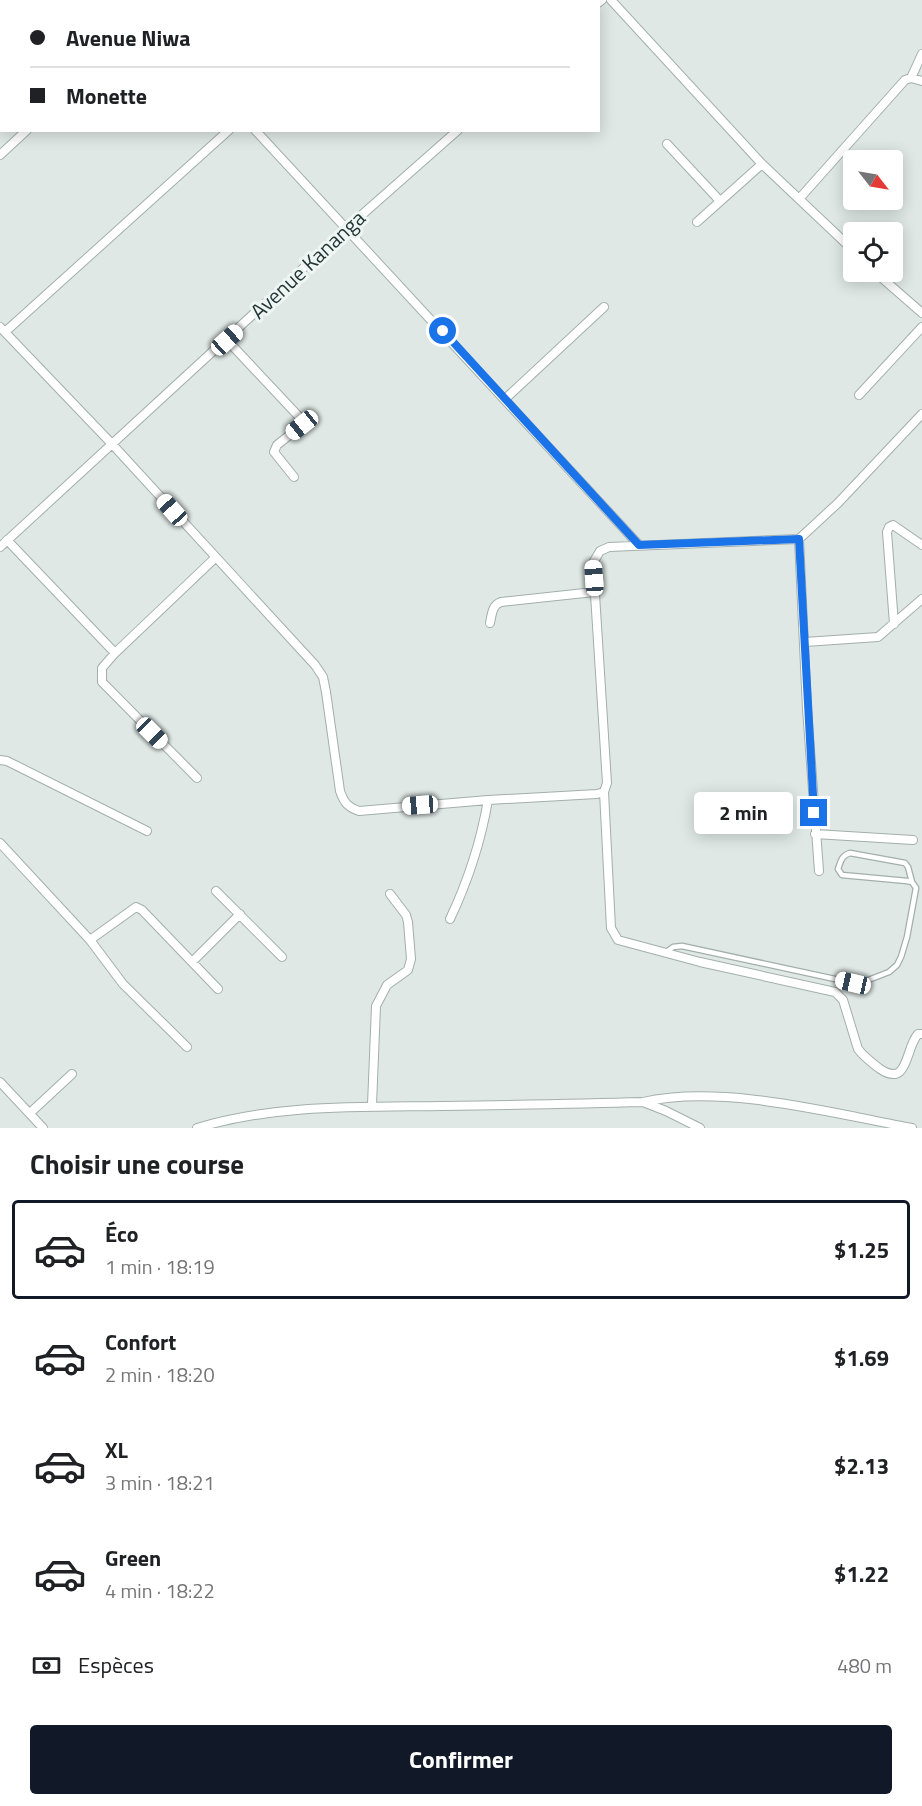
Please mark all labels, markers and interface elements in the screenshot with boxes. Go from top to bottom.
text: Avenue Niwa [66,21,191,55]
text: Monette [66,79,147,113]
north arrow [843,150,903,210]
map controls [843,150,903,282]
street label: Avenue Kananga [243,202,372,326]
button: locate [843,222,903,282]
route start [429,317,456,344]
car [208,321,246,359]
car [282,407,322,443]
car [153,491,191,529]
car [584,559,604,597]
car [133,714,171,752]
callout: 2 min [694,792,793,834]
car [401,795,439,815]
text: 2 min [719,797,768,828]
route end [800,799,827,826]
car [833,970,873,996]
text: Choisir une course [30,1143,244,1184]
text: Éco [105,1217,138,1251]
icon: car [33,1223,87,1277]
text: $1.25 [834,1233,889,1267]
text: 1 min · 18:19 [105,1251,215,1282]
text: Confort [105,1325,176,1359]
icon: car [33,1331,87,1385]
text: $1.69 [834,1341,889,1375]
text: 2 min · 18:20 [105,1359,215,1390]
text: XL [105,1433,128,1467]
icon: car [33,1439,87,1493]
text: $2.13 [834,1449,889,1483]
text: 3 min · 18:21 [105,1467,215,1498]
text: Green [105,1541,161,1575]
icon: car [33,1547,87,1601]
text: $1.22 [834,1557,889,1591]
text: 4 min · 18:22 [105,1575,215,1606]
text: Espèces [78,1648,154,1682]
icon: cash [30,1649,63,1682]
text: 480 m [837,1650,892,1681]
button: Confirmer [30,1725,892,1794]

